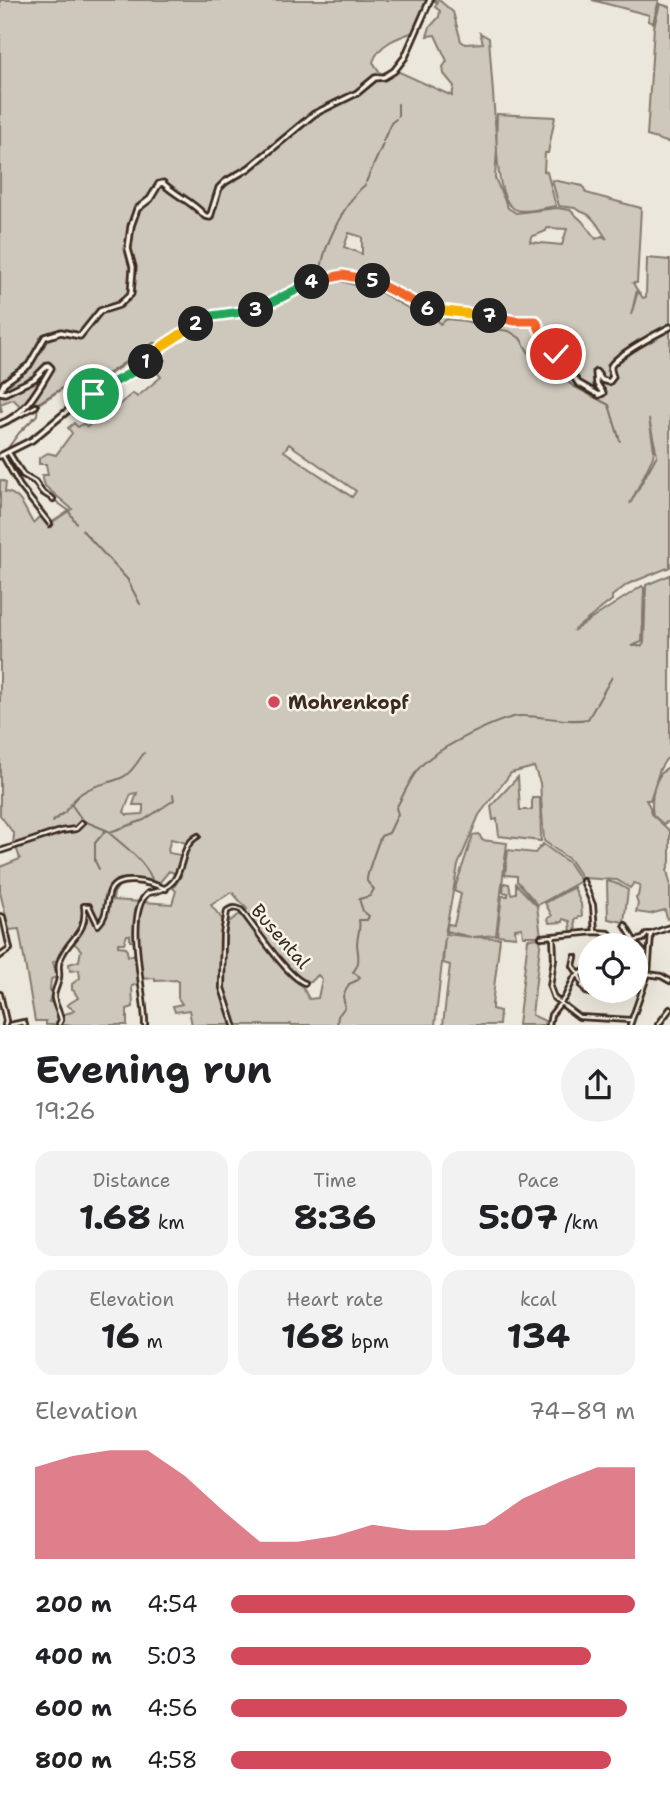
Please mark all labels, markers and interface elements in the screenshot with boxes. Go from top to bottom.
pin: 4 [294,264,330,300]
pin: 5 [356,264,390,298]
text: 5 [367,268,378,293]
text: 4 [305,269,318,294]
pin: 3 [238,292,274,328]
pin: 6 [410,292,446,326]
text: 6 [421,296,434,321]
text: 3 [249,297,262,322]
pin: 7 [472,298,508,334]
text: 7 [483,303,496,328]
pin: 2 [178,306,214,342]
text: 2 [189,311,202,336]
pin [526,324,586,384]
icon: check [537,335,575,373]
pin: 1 [128,344,164,380]
text: 1 [141,349,150,374]
pin [63,364,123,424]
icon: arrive [74,375,112,413]
place label: Mohrenkopf [288,690,409,715]
marker: Mohrenkopf [266,694,282,710]
street label: Busental [245,899,316,974]
map controls [578,933,648,1003]
button: locate [578,933,648,1003]
text: Evening run [35,1044,272,1095]
button: share [561,1048,635,1122]
text: 19:26 [35,1096,96,1126]
text: Distance [93,1168,171,1193]
text: Time [313,1168,357,1193]
text: Pace [517,1168,559,1193]
text: 1.68 [79,1193,151,1240]
text: 8:36 [293,1193,377,1240]
text: 5:07 [478,1193,558,1240]
text: km [151,1210,185,1235]
text: /km [558,1210,598,1235]
text: Elevation [89,1287,174,1312]
text: Heart rate [287,1287,383,1312]
text: kcal [520,1287,557,1312]
text: 16 [100,1312,140,1359]
text: 168 [281,1312,345,1359]
text: 134 [506,1312,570,1359]
text: m [140,1329,163,1354]
text: bpm [345,1329,389,1354]
text: Elevation [35,1396,138,1426]
text: 74–89 m [529,1396,635,1426]
text: 200 m [35,1589,112,1619]
text: 4:54 [147,1589,198,1619]
text: 400 m [35,1641,112,1671]
text: 5:03 [147,1641,197,1671]
text: 600 m [35,1693,112,1723]
text: 4:56 [147,1693,198,1723]
text: 800 m [35,1745,112,1775]
text: 4:58 [147,1745,198,1775]

